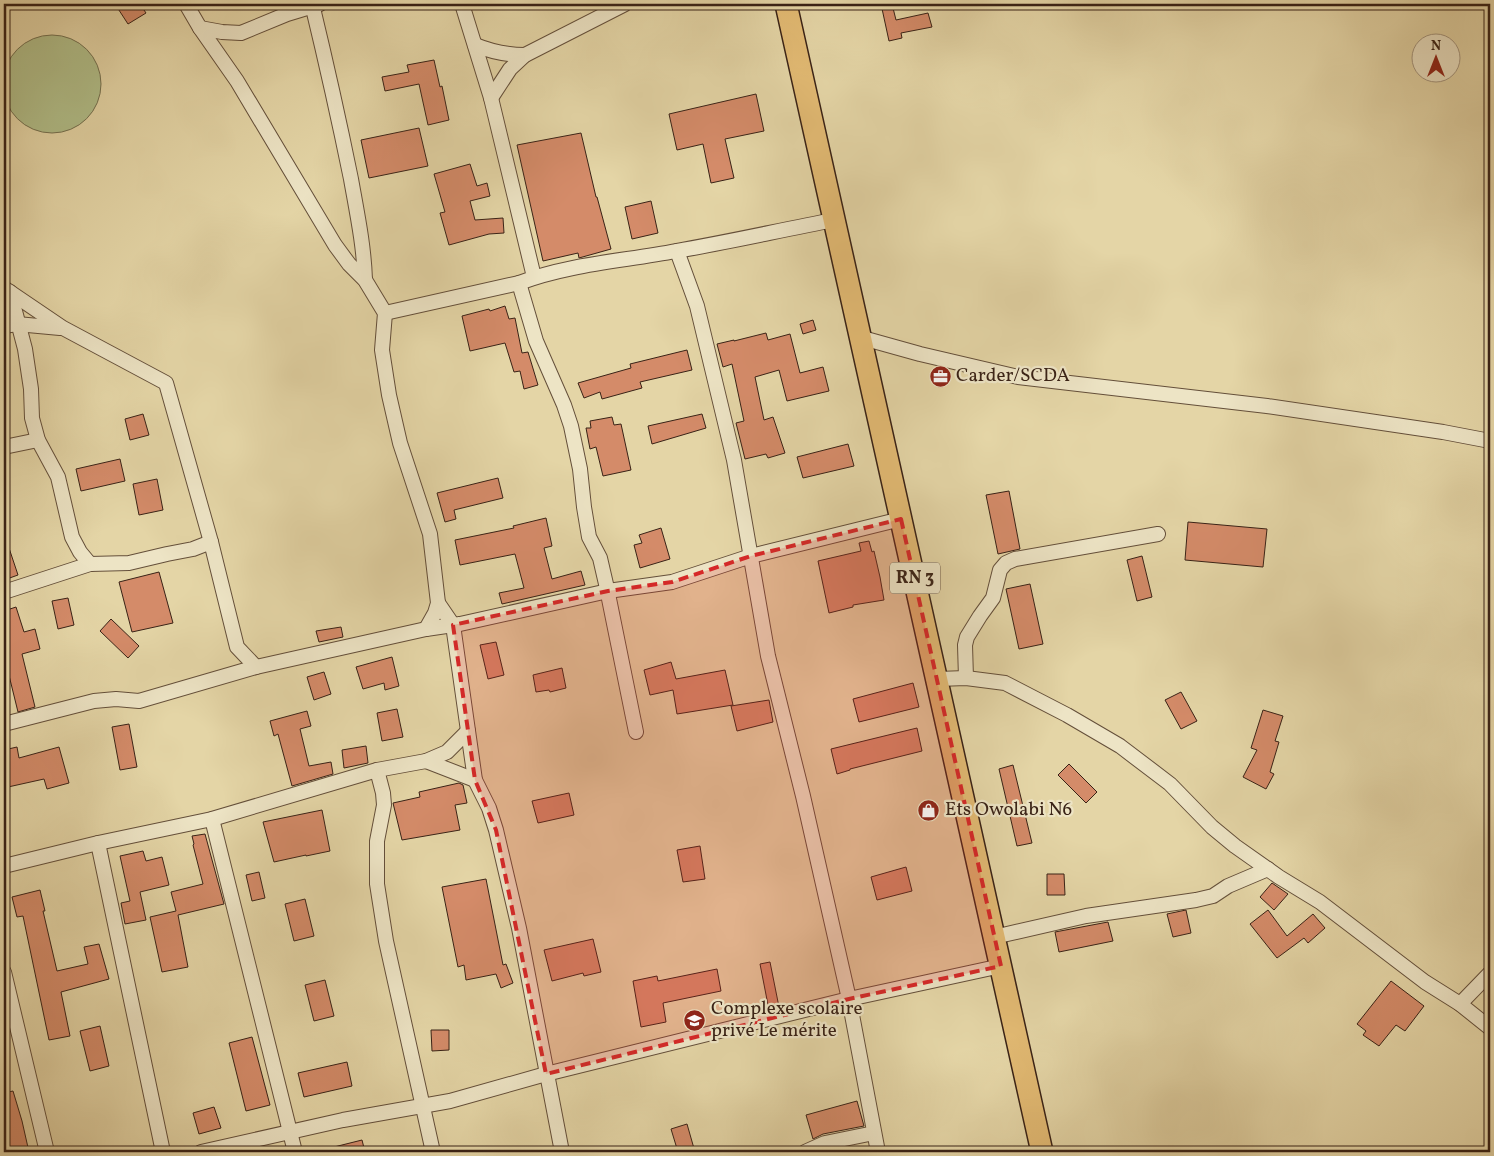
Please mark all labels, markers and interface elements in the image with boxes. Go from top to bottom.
north arrow [1412,32,1462,82]
text: N [1431,37,1441,56]
place label: Carder/SCDA [956,363,1070,389]
office icon: Carder/SCDA [928,364,952,388]
road number: RN 3 [890,562,940,594]
place label: Ets Owolabi N6 [945,797,1072,823]
shop icon: Ets Owolabi N6 [917,798,941,822]
place label: Complexe scolaire privé Le mérite [711,996,862,1044]
school or university icon: Complexe scolaire privé Le mérite [683,1008,707,1032]

